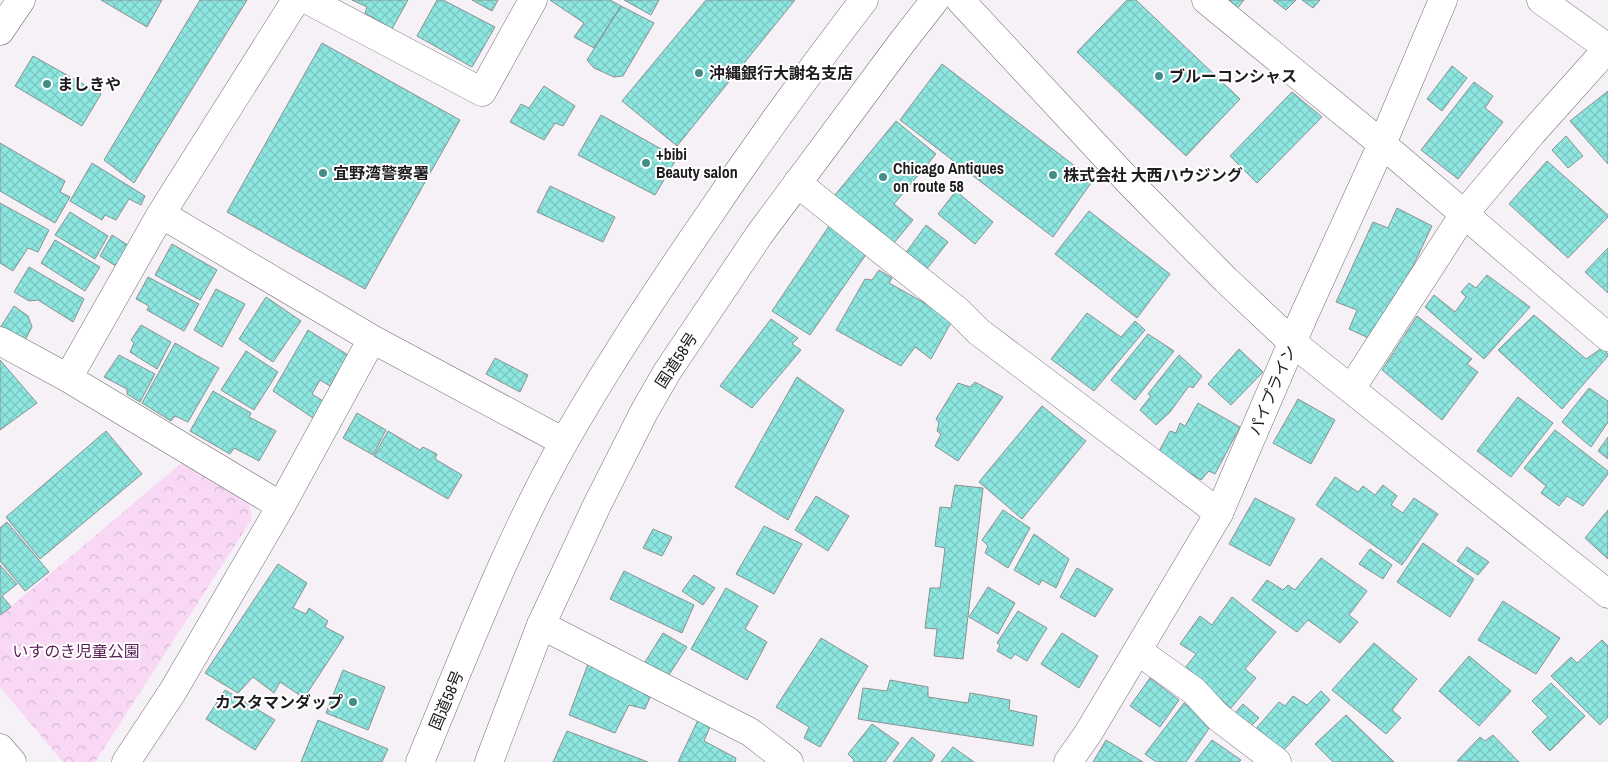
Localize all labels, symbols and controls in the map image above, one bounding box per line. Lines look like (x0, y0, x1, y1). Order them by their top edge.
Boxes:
place label: 沖縄銀行大謝名支店 (709, 62, 853, 84)
place label: ブルーコンシャス (1169, 65, 1297, 87)
marker: 沖縄銀行大謝名支店 (693, 67, 705, 79)
marker: ブルーコンシャス (1153, 70, 1165, 82)
place label: ましきや (57, 73, 121, 95)
marker: ましきや (41, 78, 53, 90)
place label: +bibi Beauty salon (656, 143, 738, 183)
marker: +bibi Beauty salon (640, 157, 652, 169)
place label: Chicago Antiques on route 58 (893, 157, 1004, 197)
place label: 宜野湾警察署 (333, 162, 429, 184)
place label: 株式会社 大西ハウジング (1063, 164, 1243, 186)
marker: 宜野湾警察署 (317, 167, 329, 179)
marker: 株式会社 大西ハウジング (1047, 169, 1059, 181)
marker: Chicago Antiques on route 58 (877, 171, 889, 183)
street label: 国道58号 (650, 328, 702, 392)
street label: パイプライン (1243, 342, 1301, 438)
park label: いすのき児童公園 (12, 640, 140, 662)
street label: 国道58号 (424, 667, 468, 733)
place label: カスタマンダップ (215, 691, 343, 713)
marker: カスタマンダップ (347, 696, 359, 708)

